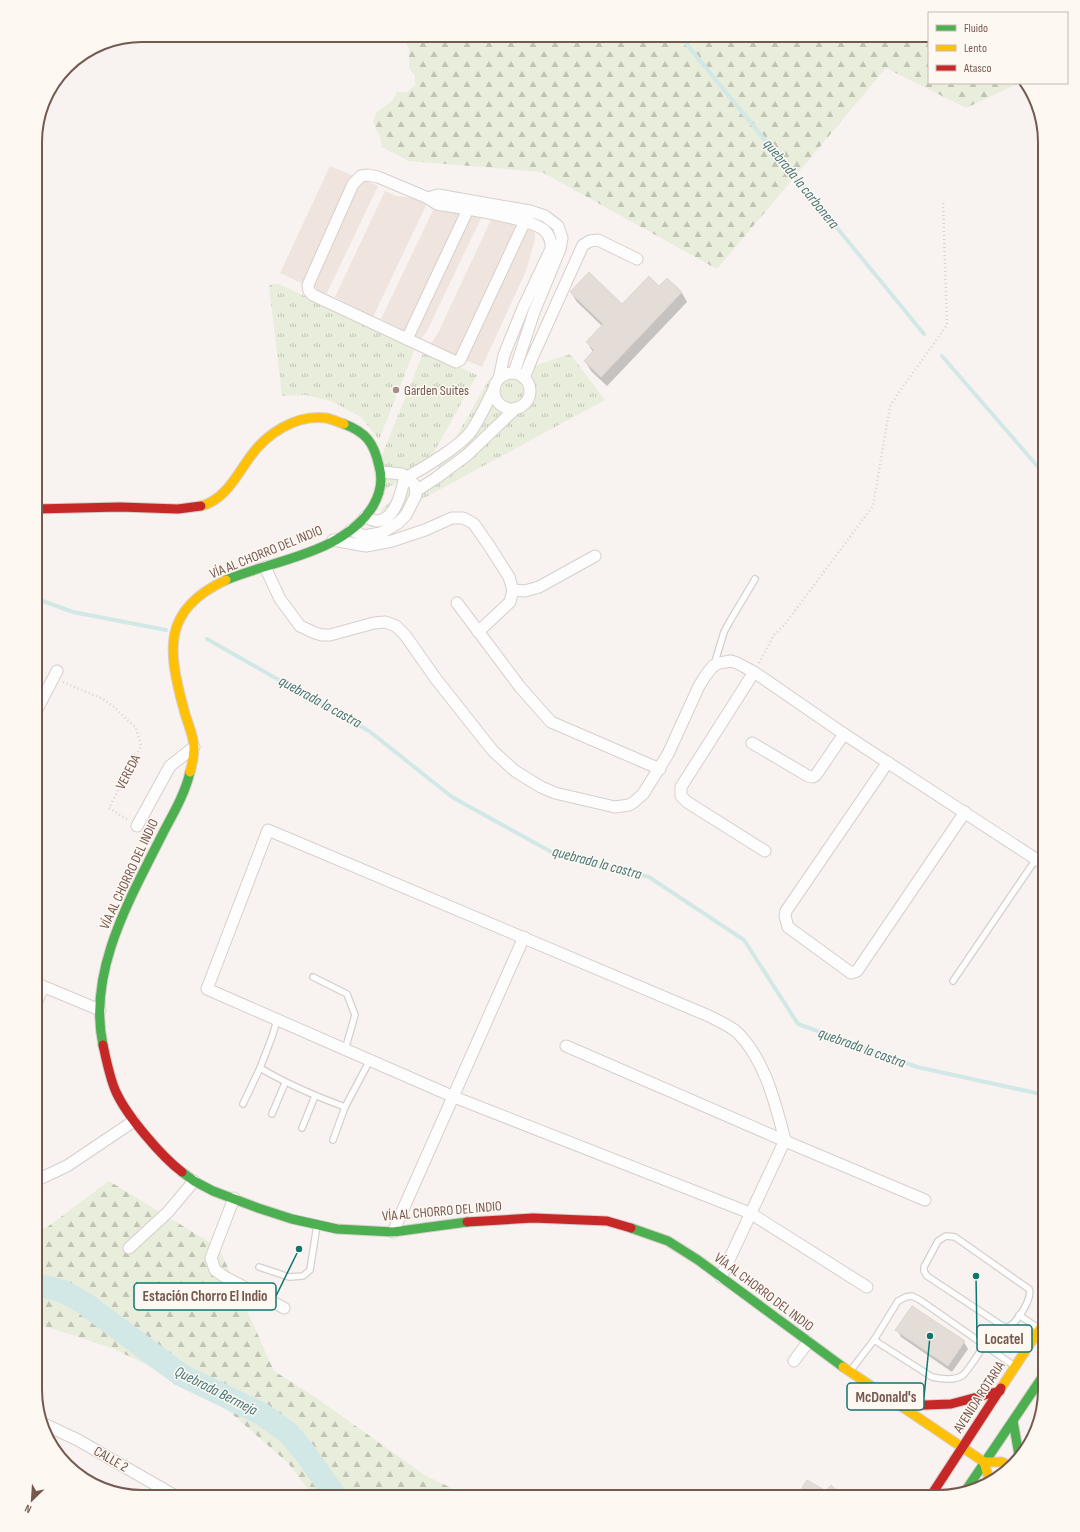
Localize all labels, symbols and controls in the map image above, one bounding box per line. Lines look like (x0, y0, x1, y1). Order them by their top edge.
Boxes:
legend (928, 12, 1068, 84)
text: Fluido (964, 21, 988, 36)
text: Lento (964, 41, 987, 56)
text: Atasco (963, 61, 991, 76)
water label: quebrada la carbonera (759, 135, 843, 233)
place label: Garden Suites (404, 382, 469, 399)
marker: Garden Suites (391, 385, 401, 395)
street label: VÍA AL CHORRO DEL INDIO (207, 522, 325, 582)
water label: quebrada la castra (275, 671, 365, 733)
street label: VEREDA (112, 751, 144, 792)
street label: VÍA AL CHORRO DEL INDIO (96, 816, 162, 932)
water label: quebrada la castra (550, 842, 644, 884)
water label: quebrada la castra (816, 1023, 908, 1073)
street label: VÍA AL CHORRO DEL INDIO (381, 1197, 503, 1225)
street label: VÍA AL CHORRO DEL INDIO (711, 1249, 817, 1335)
callout: Estación Chorro El Indio (134, 1283, 276, 1310)
text: Estación Chorro El Indio (142, 1287, 268, 1306)
callout: Locatel (977, 1325, 1032, 1352)
text: Locatel (984, 1330, 1024, 1349)
street label: AVENIDA ROTARIA (949, 1357, 1009, 1437)
water label: Quebrada Bermeja (171, 1362, 261, 1420)
callout: McDonald's (847, 1383, 924, 1410)
text: McDonald's (856, 1388, 917, 1407)
street label: CALLE 2 (91, 1442, 131, 1476)
north arrow (12, 1480, 52, 1520)
text: N (22, 1501, 33, 1516)

